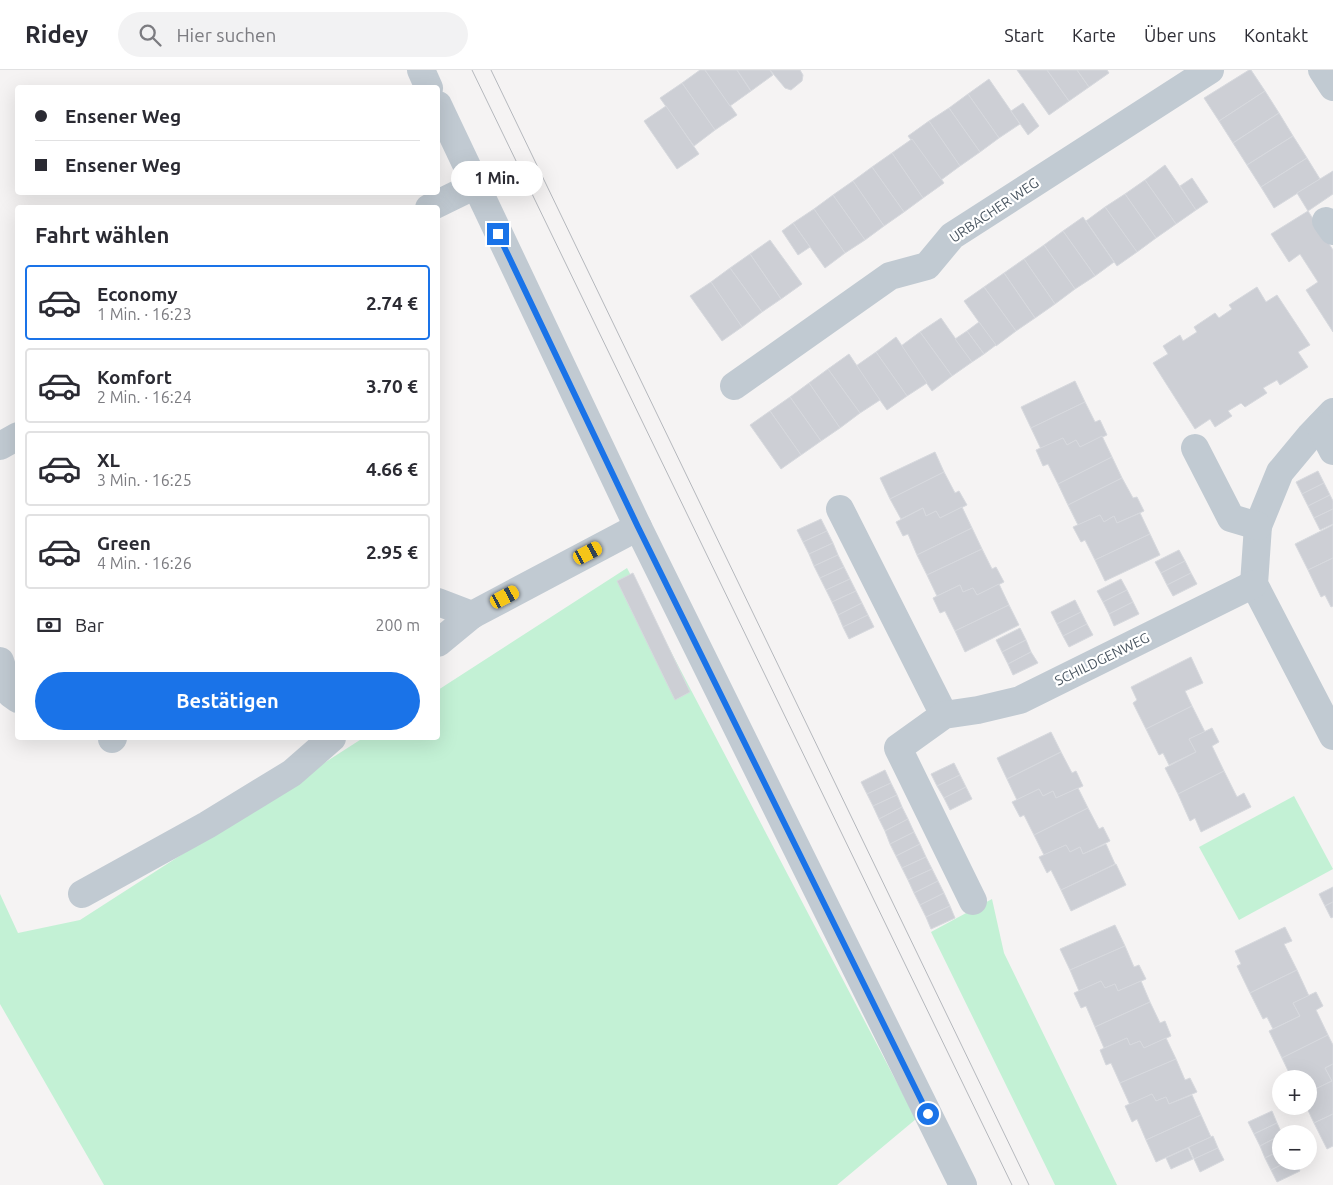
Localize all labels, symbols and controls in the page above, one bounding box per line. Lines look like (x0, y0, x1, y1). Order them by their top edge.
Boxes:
search box (118, 12, 468, 57)
text: Ridey (25, 21, 88, 48)
icon: search (136, 21, 164, 49)
text: Hier suchen (176, 24, 276, 46)
text: Start (1004, 25, 1044, 45)
text: Karte (1072, 25, 1116, 45)
text: Über uns (1144, 25, 1216, 45)
text: Kontakt (1244, 25, 1308, 45)
text: Ensener Weg (65, 105, 181, 127)
text: Ensener Weg (65, 154, 181, 176)
callout: 1 Min. (452, 161, 544, 196)
text: 1 Min. (475, 169, 519, 187)
street label: URBACHER WEG (946, 174, 1042, 246)
text: Fahrt wählen (35, 222, 169, 247)
route end (487, 223, 509, 245)
icon: car (37, 280, 82, 325)
text: Economy (97, 283, 178, 305)
text: 2.74 € (366, 292, 418, 314)
text: 1 Min. · 16:23 (97, 305, 192, 323)
icon: car (37, 363, 82, 408)
text: Komfort (97, 366, 172, 388)
text: 3.70 € (366, 375, 418, 397)
text: 2 Min. · 16:24 (97, 388, 192, 406)
icon: car (37, 446, 82, 491)
text: XL (97, 449, 120, 471)
text: 4.66 € (366, 458, 418, 480)
text: 3 Min. · 16:25 (97, 471, 192, 489)
icon: car (37, 529, 82, 574)
text: Green (97, 532, 151, 554)
car (571, 539, 604, 567)
text: 2.95 € (366, 541, 418, 563)
text: 4 Min. · 16:26 (97, 554, 192, 572)
car (488, 583, 521, 611)
icon: cash (35, 611, 63, 639)
text: Bar (75, 614, 104, 636)
text: 200 m (375, 616, 420, 634)
street label: SCHILDGENWEG (1052, 629, 1152, 689)
button: Bestätigen (35, 672, 420, 730)
map controls (1272, 1070, 1317, 1170)
button: + (1272, 1070, 1317, 1115)
route start (917, 1103, 939, 1125)
button: − (1272, 1125, 1317, 1170)

